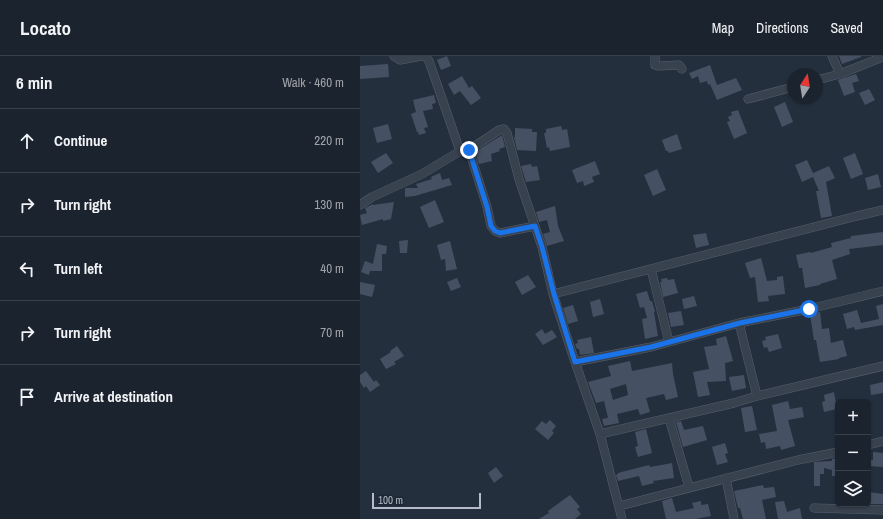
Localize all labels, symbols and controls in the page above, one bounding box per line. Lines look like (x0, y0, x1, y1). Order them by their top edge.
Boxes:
text: Locato (20, 15, 71, 41)
text: Map (712, 19, 734, 37)
text: Directions (756, 19, 808, 37)
text: Saved (830, 19, 863, 37)
north arrow (787, 68, 823, 104)
text: 6 min (16, 71, 52, 94)
text: Walk · 460 m (282, 74, 344, 91)
icon: ahead (16, 130, 38, 152)
text: Continue (54, 130, 107, 151)
text: 220 m (314, 132, 344, 149)
route end (460, 141, 478, 159)
icon: right (16, 194, 38, 216)
text: Turn right (54, 194, 111, 215)
text: 130 m (314, 196, 344, 213)
icon: left (16, 258, 38, 280)
text: Turn left (54, 258, 102, 279)
text: 40 m (320, 260, 344, 277)
route start (800, 300, 818, 318)
icon: right (16, 322, 38, 344)
text: Turn right (54, 322, 111, 343)
text: 70 m (320, 324, 344, 341)
icon: arrive (16, 386, 38, 408)
text: Arrive at destination (54, 386, 173, 407)
map controls (835, 399, 871, 507)
button: + (835, 399, 871, 435)
button: − (835, 435, 871, 471)
button: layers (835, 471, 871, 507)
scale bar (372, 491, 481, 510)
text: 100 m (378, 493, 403, 507)

